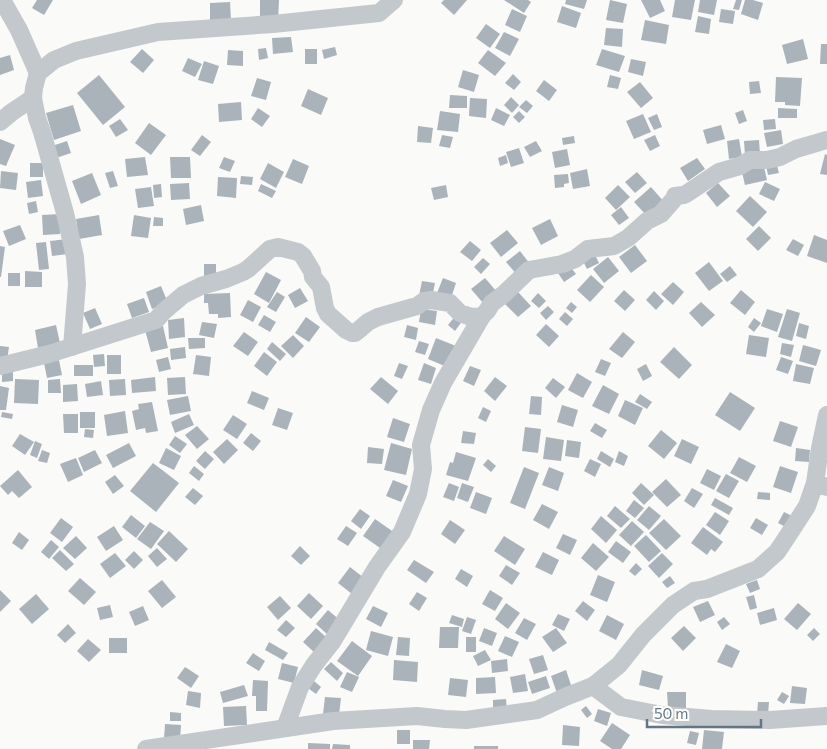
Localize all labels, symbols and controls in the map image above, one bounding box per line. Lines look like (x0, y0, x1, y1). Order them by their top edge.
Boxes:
scale bar (647, 696, 761, 728)
text: 50 m (654, 704, 688, 722)

